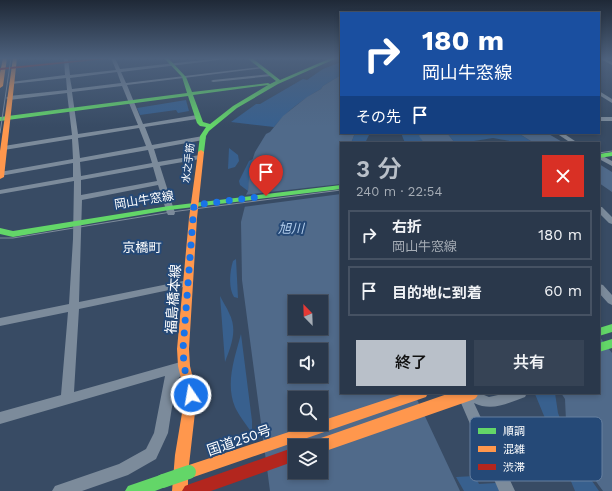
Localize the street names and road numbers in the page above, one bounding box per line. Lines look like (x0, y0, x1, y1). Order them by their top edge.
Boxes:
street label: 水之手筋 (180, 142, 196, 184)
street label: 岡山牛窓線 (113, 188, 175, 212)
street label: 福島橋本線 (163, 264, 183, 334)
street label: 国道250号 (205, 422, 273, 458)

